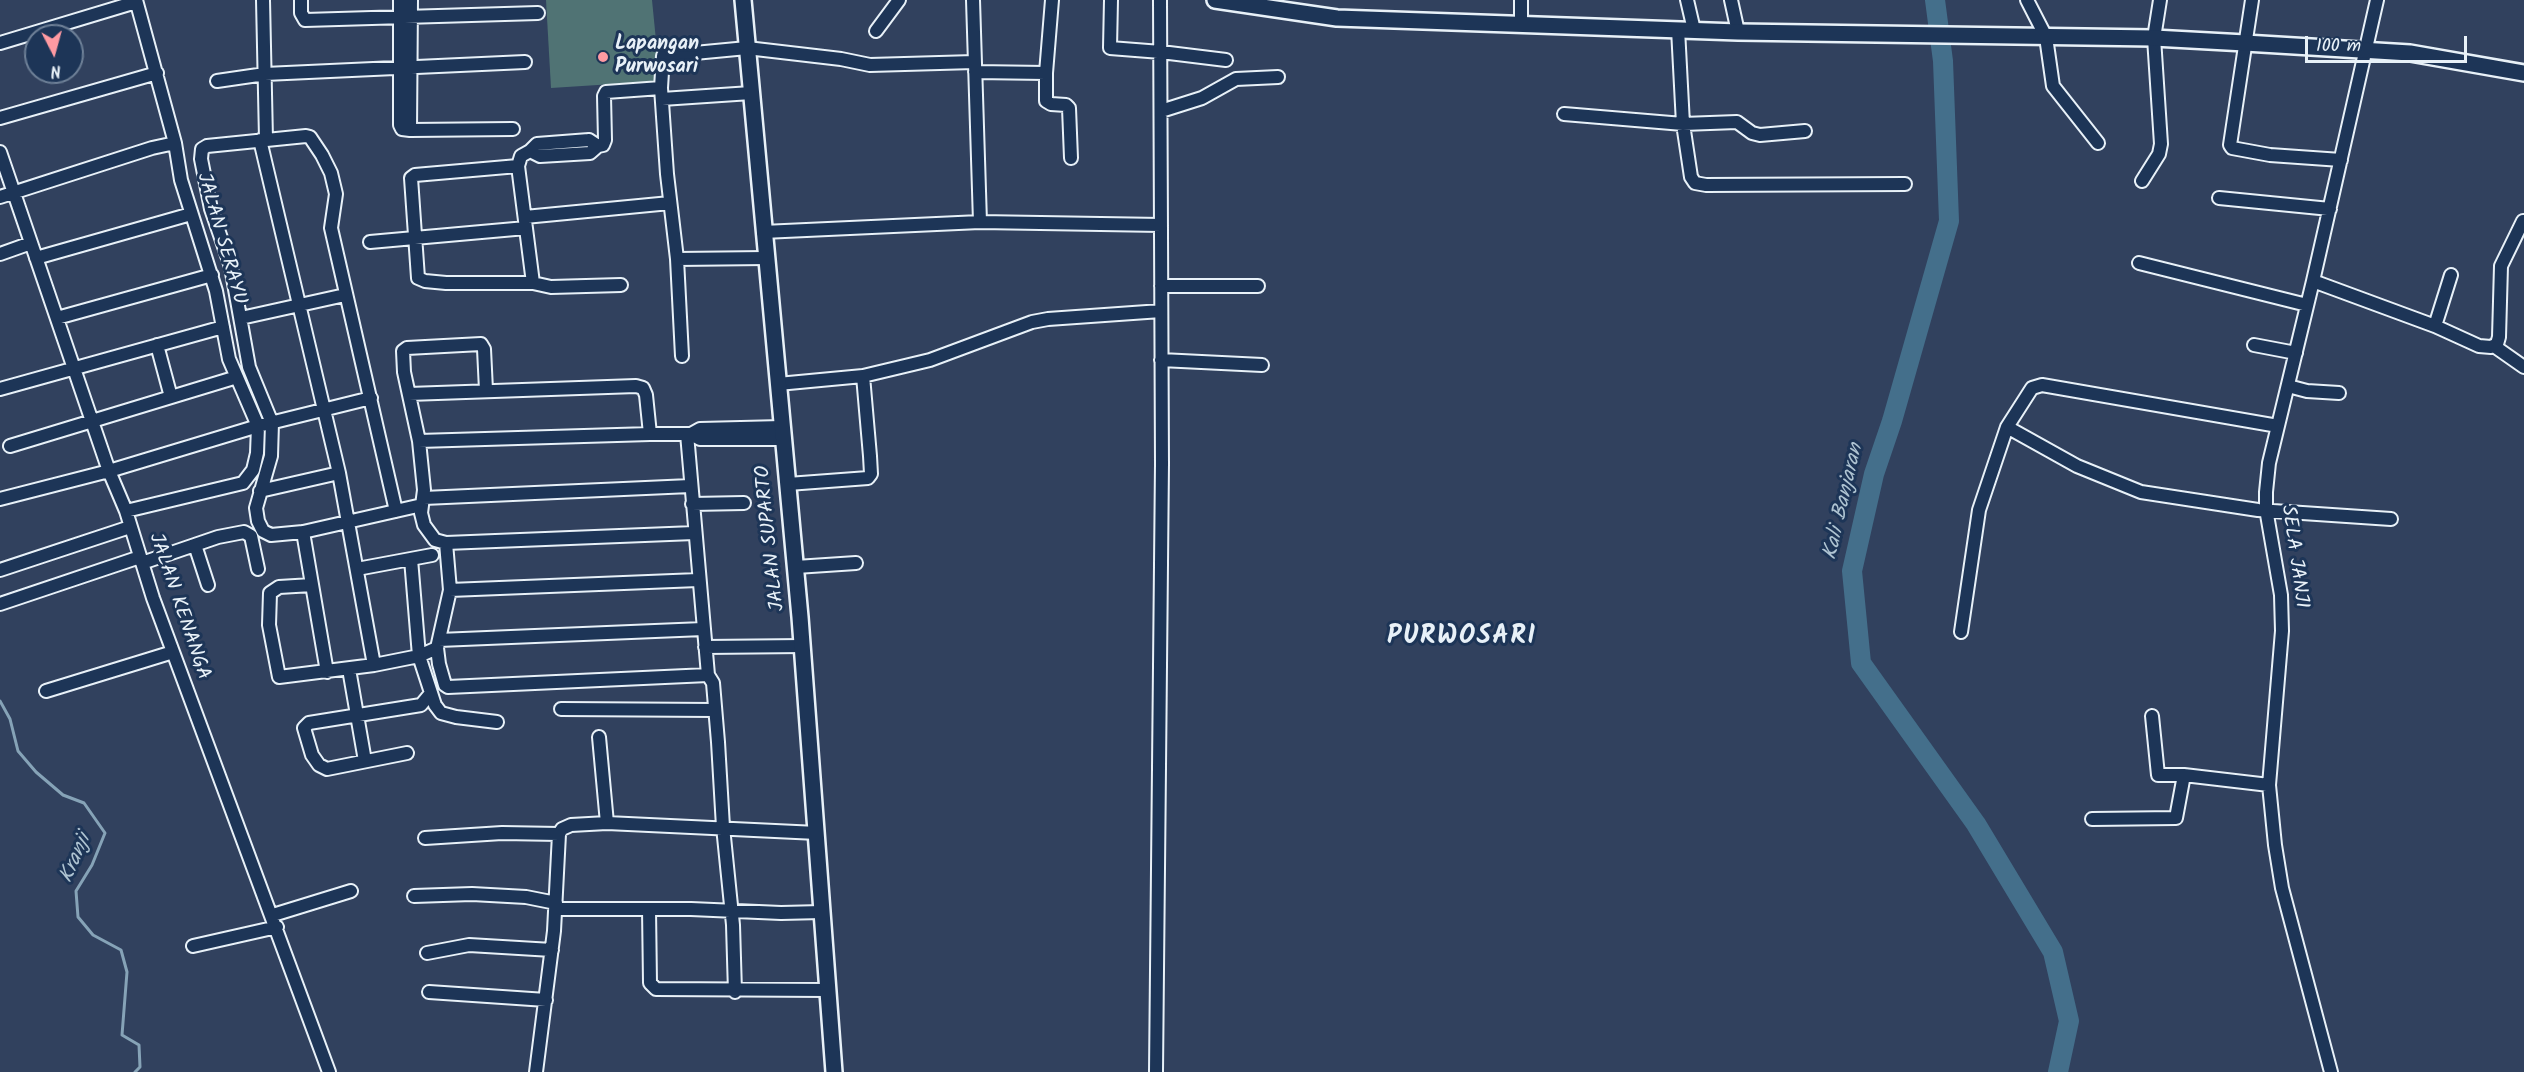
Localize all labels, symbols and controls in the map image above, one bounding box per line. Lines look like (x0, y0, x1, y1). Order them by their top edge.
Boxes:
north arrow (24, 24, 84, 84)
scale bar (2308, 24, 2470, 62)
text: 100 m (2316, 32, 2361, 61)
place label: Lapangan Purwosari (615, 34, 699, 81)
marker: Lapangan Purwosari (596, 50, 610, 64)
text: N (49, 57, 62, 83)
street label: JALAN SERAYU (190, 170, 250, 308)
water label: Kali Banjaran (1819, 441, 1871, 563)
street label: JALAN SUPARTO (752, 464, 792, 612)
street label: SELA JANJI (2274, 504, 2312, 610)
street label: JALAN KENANGA (142, 531, 214, 683)
district label: PURWOSARI (1387, 623, 1537, 655)
water label: Kranji (55, 831, 99, 887)

